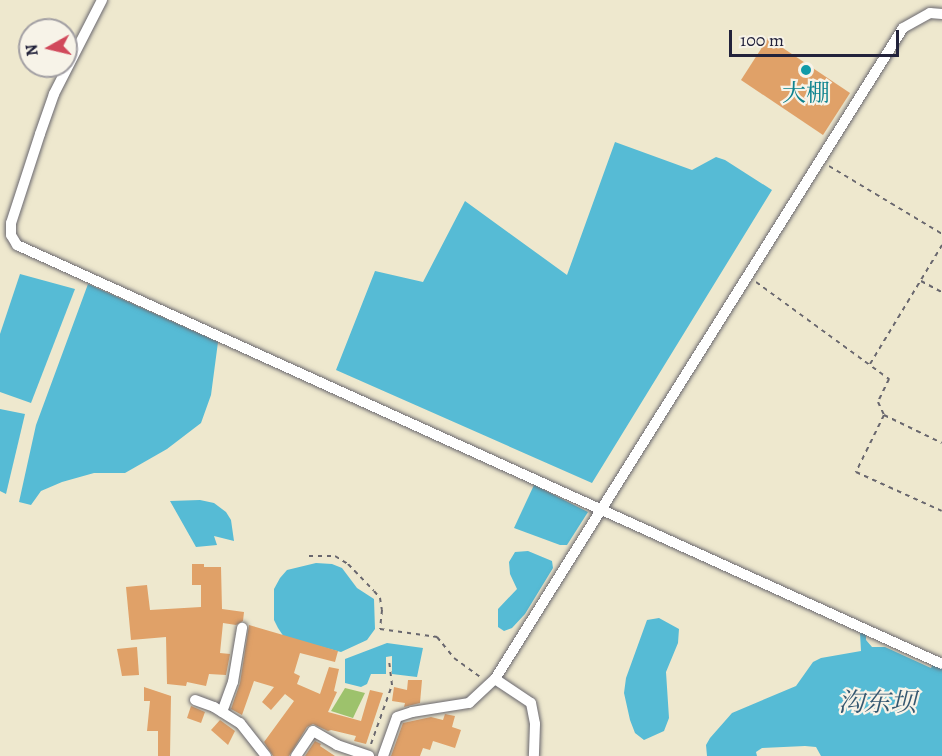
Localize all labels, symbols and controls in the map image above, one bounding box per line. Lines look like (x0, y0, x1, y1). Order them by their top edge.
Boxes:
north arrow (18, 18, 78, 78)
scale bar (732, 18, 902, 56)
text: 100 m (740, 28, 784, 52)
text: N (20, 43, 44, 58)
marker: 大棚 (799, 63, 813, 77)
place label: 大棚 (782, 80, 830, 108)
water label: 沟东坝 (838, 687, 916, 719)

